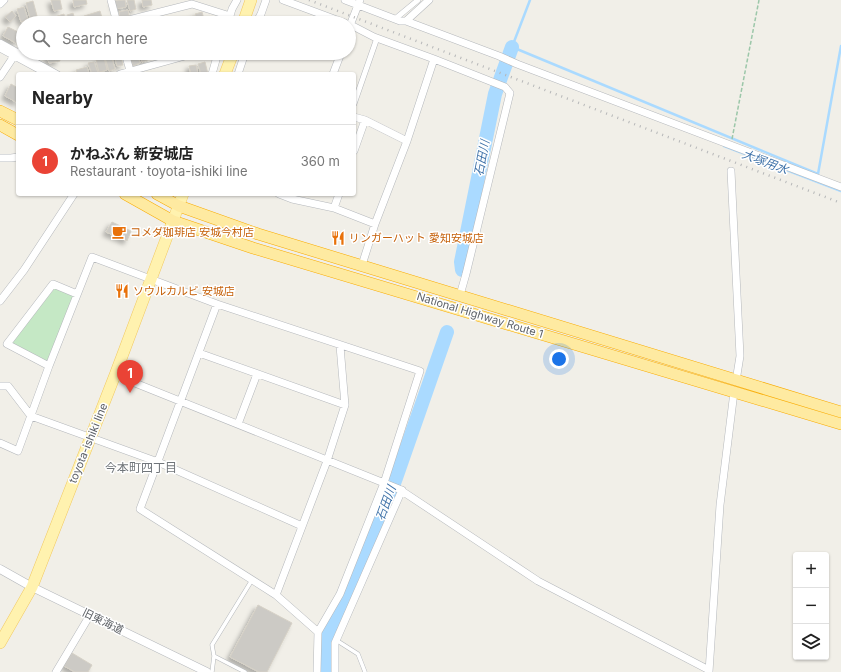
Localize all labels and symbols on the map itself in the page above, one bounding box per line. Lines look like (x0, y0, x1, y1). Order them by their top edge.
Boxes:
water label: 石田川 (471, 137, 493, 177)
water label: 大塚用水 (740, 146, 792, 178)
cafe icon: コメダ珈琲店 安城今村店 (111, 224, 127, 240)
place label: コメダ珈琲店 安城今村店 (130, 225, 254, 239)
restaurant icon: リンガーハット 愛知安城店 (330, 230, 346, 246)
place label: リンガーハット 愛知安城店 (349, 231, 484, 245)
restaurant icon: ソウルカルビ 安城店 (114, 283, 130, 299)
place label: ソウルカルビ 安城店 (133, 284, 235, 298)
street label: National Highway Route 1 (415, 289, 545, 341)
your location (549, 349, 569, 369)
pin: 1 (117, 360, 143, 393)
street label: toyota-ishiki line (66, 401, 110, 485)
district label: 今本町四丁目 (105, 460, 177, 475)
water label: 石田川 (372, 481, 399, 522)
street label: 旧東海道 (80, 605, 126, 637)

